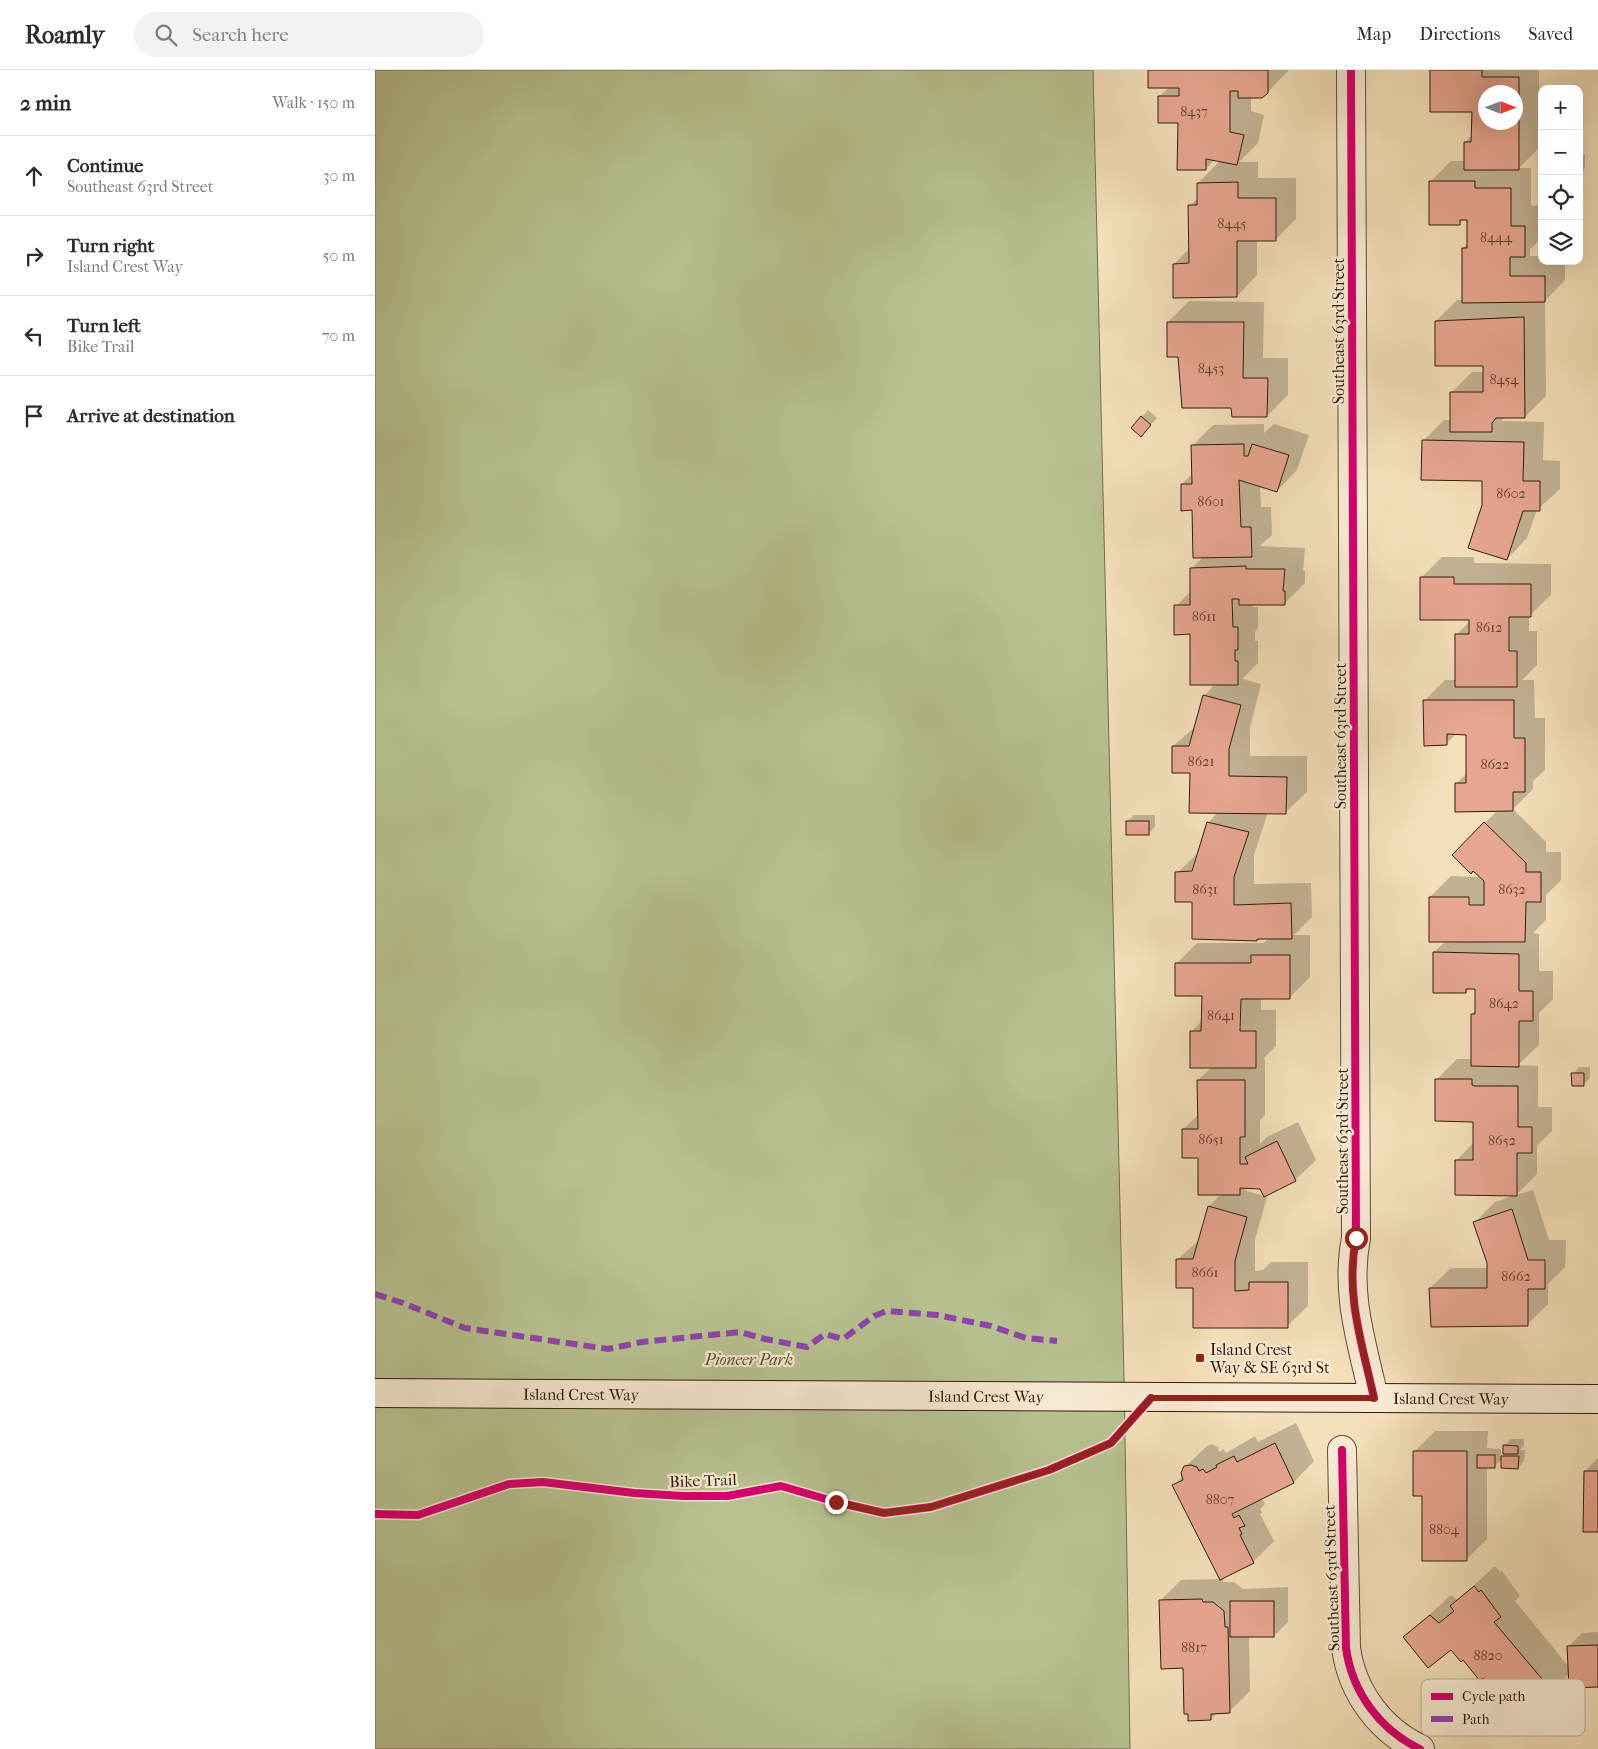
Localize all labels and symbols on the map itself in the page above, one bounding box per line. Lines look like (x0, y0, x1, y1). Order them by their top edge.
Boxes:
north arrow (1478, 85, 1523, 130)
house number: 8437 (1180, 103, 1208, 120)
house number: 8445 (1217, 215, 1247, 232)
house number: 8444 (1480, 229, 1513, 246)
street label: Southeast 63rd Street (1329, 258, 1348, 404)
house number: 8453 (1198, 360, 1224, 377)
house number: 8454 (1489, 371, 1519, 388)
house number: 8602 (1496, 485, 1526, 502)
house number: 8601 (1197, 493, 1225, 510)
house number: 8611 (1192, 608, 1216, 625)
house number: 8612 (1476, 619, 1502, 636)
street label: Southeast 63rd Street (1331, 663, 1350, 809)
house number: 8621 (1188, 753, 1214, 770)
house number: 8622 (1480, 756, 1510, 773)
house number: 8631 (1192, 881, 1218, 898)
house number: 8632 (1498, 881, 1526, 898)
house number: 8642 (1489, 995, 1519, 1012)
house number: 8641 (1207, 1007, 1235, 1024)
street label: Southeast 63rd Street (1333, 1068, 1352, 1214)
house number: 8651 (1198, 1131, 1224, 1148)
house number: 8652 (1488, 1132, 1516, 1149)
route start (1345, 1227, 1368, 1250)
house number: 8661 (1191, 1264, 1219, 1281)
house number: 8662 (1501, 1268, 1531, 1285)
place label: Island Crest Way & SE 63rd St (1209, 1340, 1330, 1377)
park label: Pioneer Park (704, 1350, 793, 1369)
marker: Island Crest Way & SE 63rd St (1194, 1352, 1206, 1364)
street label: Island Crest Way (523, 1385, 640, 1404)
street label: Island Crest Way (928, 1387, 1045, 1406)
street label: Island Crest Way (1393, 1389, 1510, 1409)
street label: Bike Trail (669, 1470, 738, 1491)
route end (825, 1491, 848, 1514)
house number: 8807 (1206, 1491, 1235, 1508)
street label: Southeast 63rd Street (1319, 1504, 1344, 1651)
house number: 8804 (1429, 1521, 1460, 1538)
house number: 8817 (1181, 1639, 1207, 1656)
house number: 8820 (1474, 1647, 1503, 1664)
legend (1421, 1679, 1585, 1736)
text: Cycle path (1462, 1688, 1526, 1705)
text: Path (1462, 1711, 1490, 1728)

